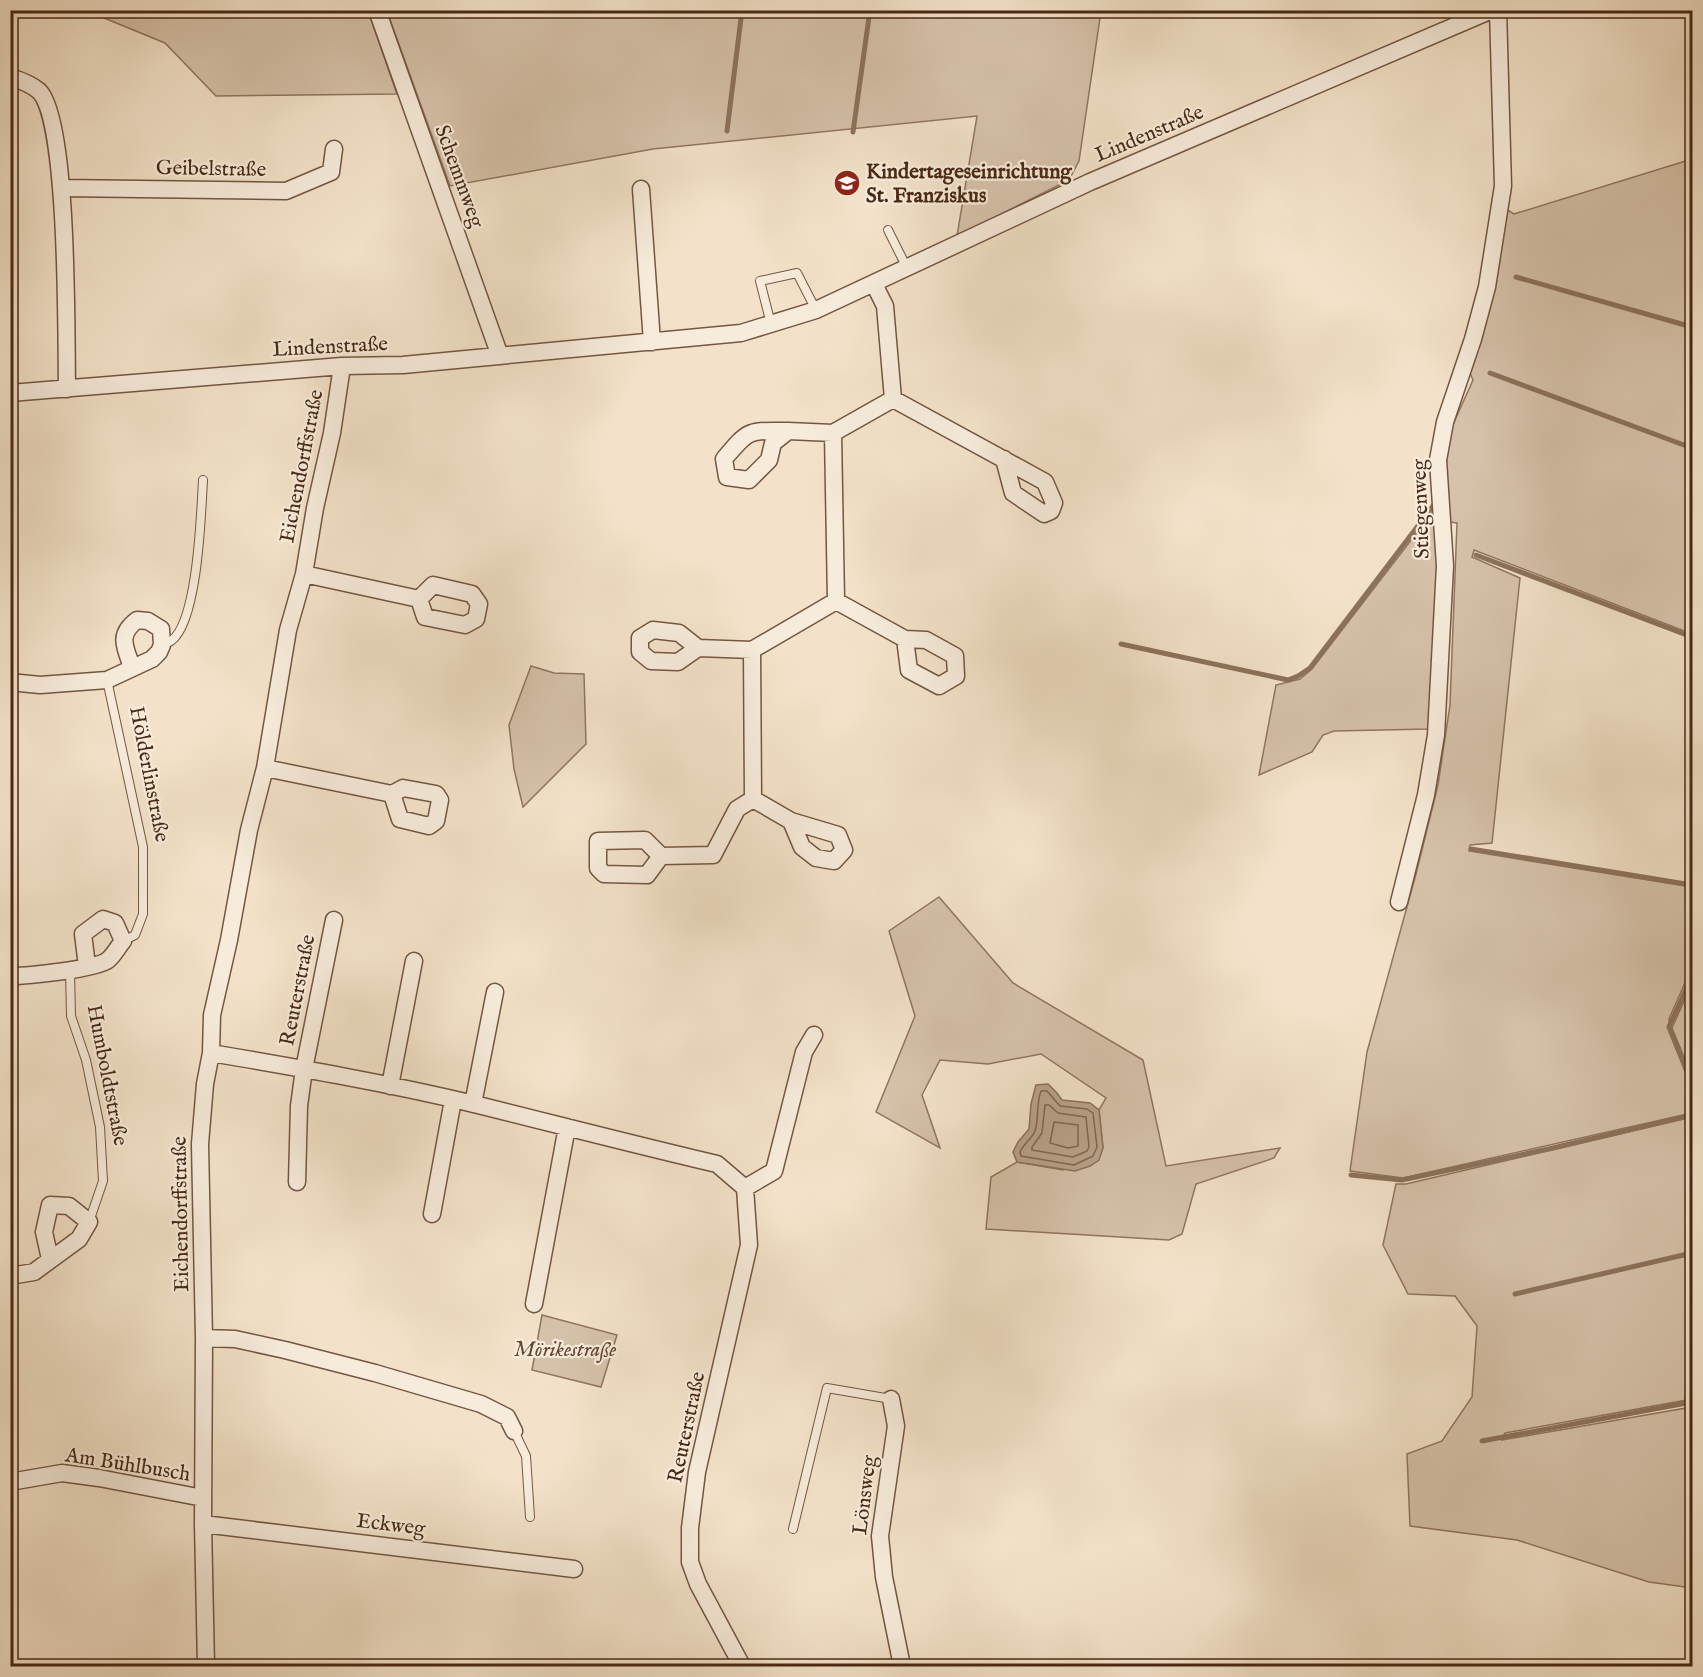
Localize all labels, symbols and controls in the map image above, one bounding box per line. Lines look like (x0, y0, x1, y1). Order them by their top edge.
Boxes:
street label: Lindenstraße (1091, 99, 1208, 169)
street label: Schemmweg (428, 121, 490, 232)
street label: Geibelstraße (156, 155, 267, 184)
place label: Kindertageseinrichtung St. Franziskus (866, 159, 1072, 210)
school or university icon: Kindertageseinrichtung St. Franziskus (832, 168, 862, 198)
street label: Lindenstraße (272, 331, 389, 364)
street label: Eichendorffstraße (274, 387, 331, 545)
street label: Stiegenweg (1406, 458, 1437, 559)
street label: Hölderlinstraße (122, 704, 175, 845)
street label: Reuterstraße (274, 932, 323, 1048)
street label: Humboldtstraße (80, 1002, 134, 1148)
street label: Eichendorffstraße (167, 1136, 196, 1292)
park label: Mörikestraße (514, 1337, 616, 1364)
street label: Reuterstraße (663, 1369, 712, 1485)
street label: Am Bühlbusch (62, 1442, 192, 1489)
street label: Lönsweg (847, 1453, 884, 1536)
street label: Eckweg (355, 1508, 428, 1543)

